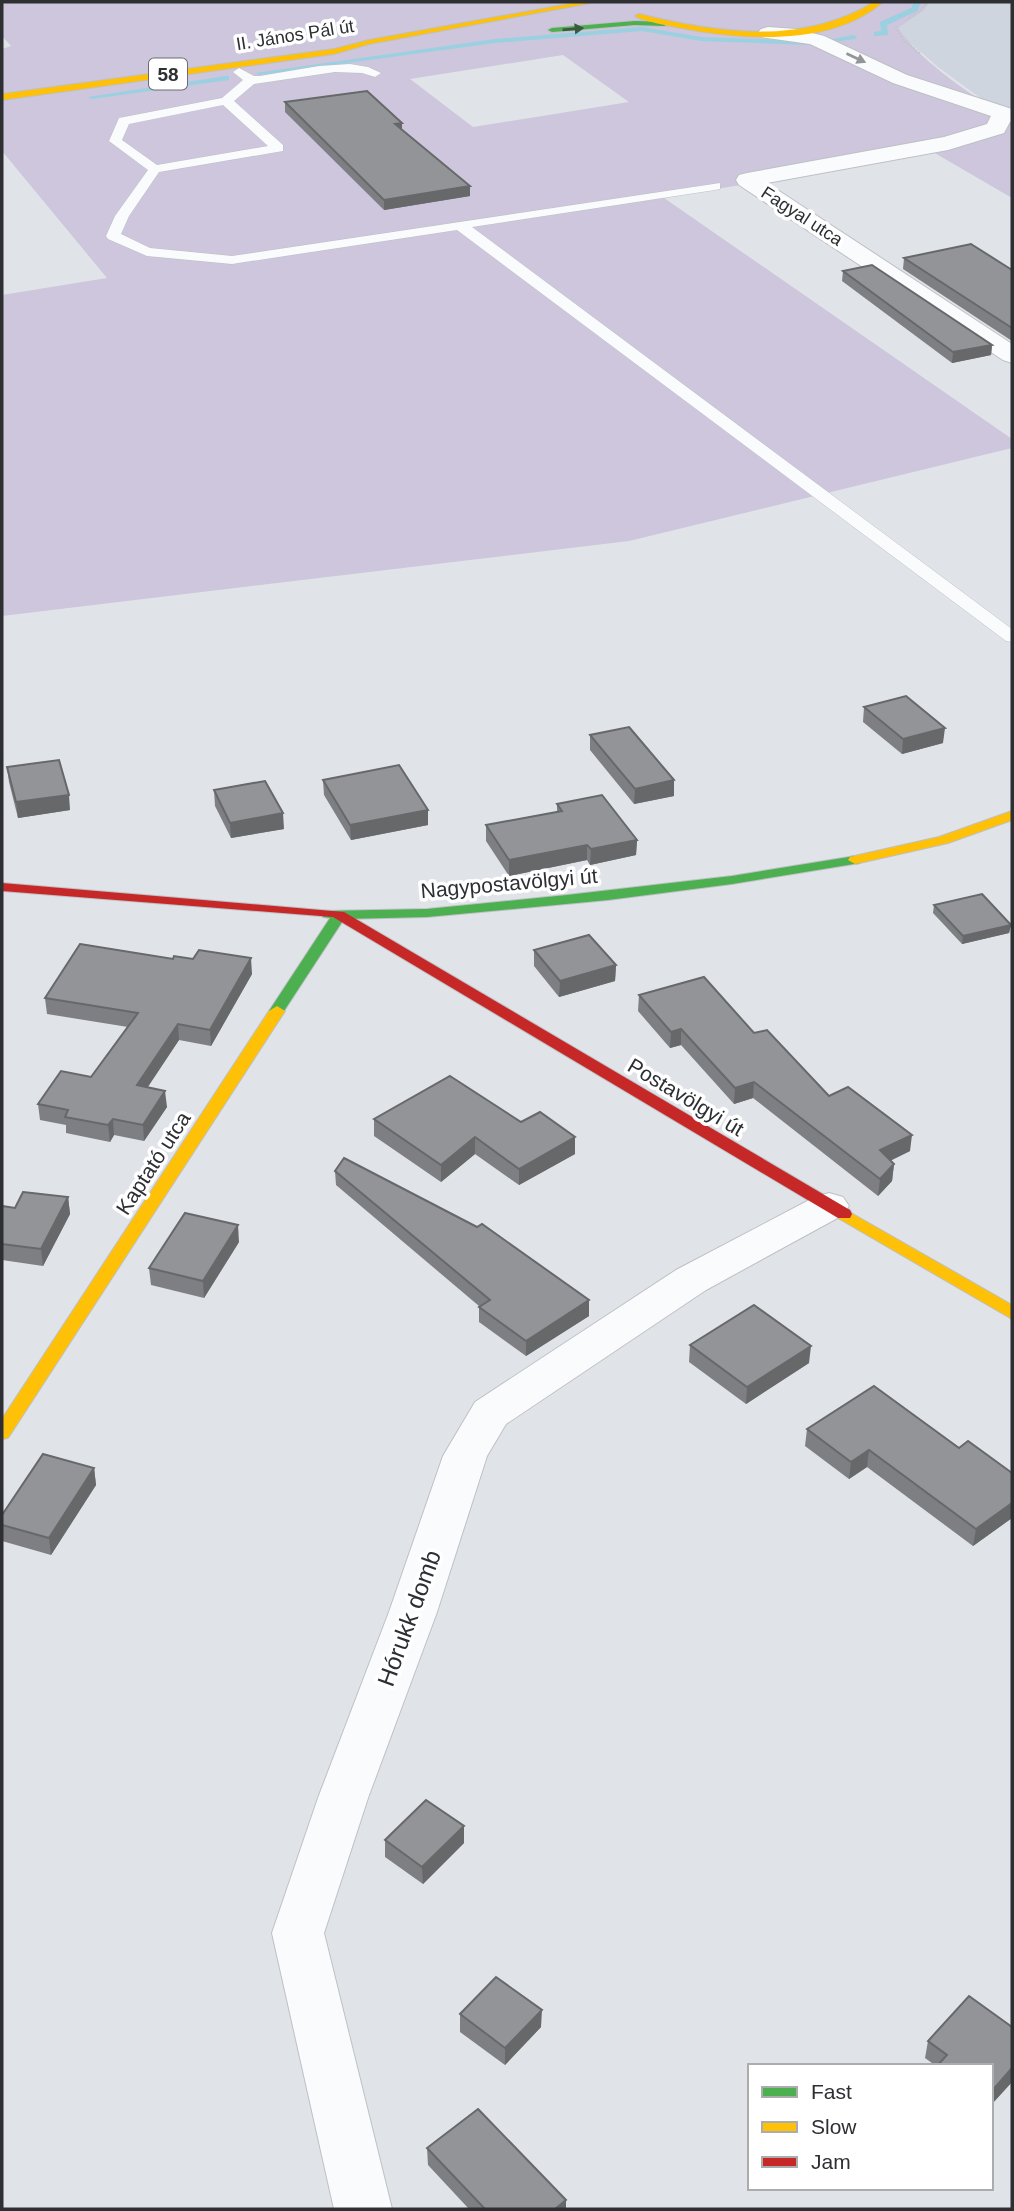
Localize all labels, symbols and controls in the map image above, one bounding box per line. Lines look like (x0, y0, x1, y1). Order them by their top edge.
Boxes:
street label: II. János Pál út (235, 16, 355, 54)
one-way arrow (562, 23, 584, 34)
one-way arrow (846, 52, 866, 64)
road number: 58 (149, 58, 187, 90)
street label: Fagyal utca (758, 182, 847, 250)
street label: Nagypostavölgyi út (420, 864, 599, 902)
street label: Postavölgyi út (624, 1053, 748, 1141)
street label: Kaptató utca (111, 1107, 195, 1219)
street label: Hórukk domb (372, 1546, 446, 1690)
legend (748, 2064, 993, 2190)
text: Fast (811, 2080, 852, 2103)
text: Slow (811, 2115, 857, 2138)
text: Jam (811, 2150, 851, 2173)

